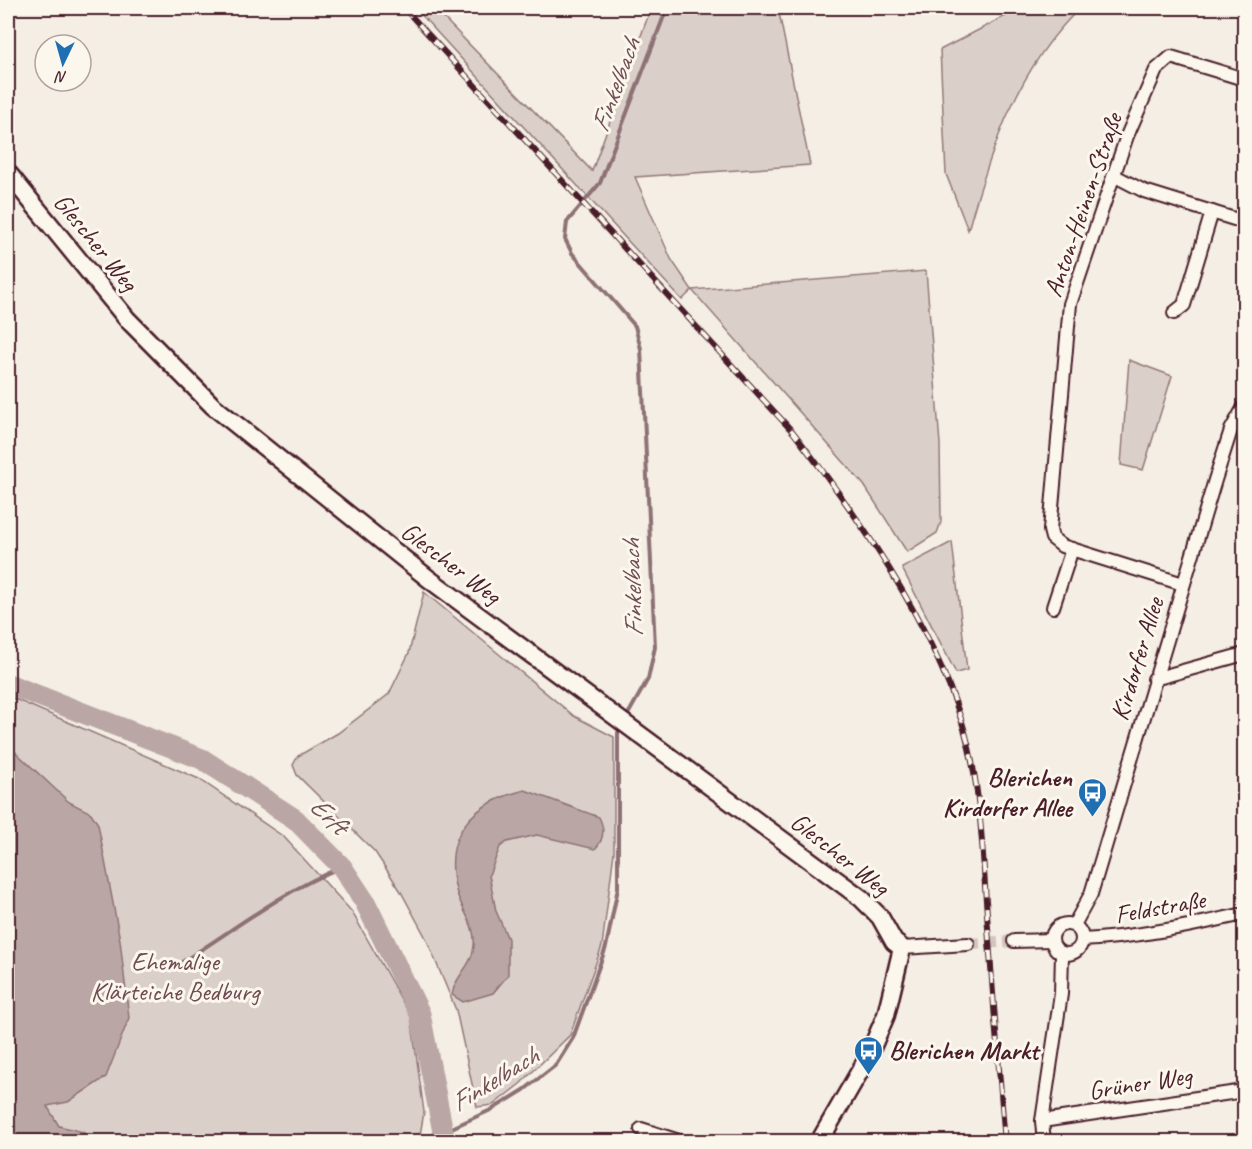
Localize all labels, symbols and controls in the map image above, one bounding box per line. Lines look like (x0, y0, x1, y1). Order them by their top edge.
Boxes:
water label: Finkelbach (582, 32, 648, 137)
north arrow (33, 33, 93, 93)
text: N (53, 66, 68, 87)
street label: Anton-Heinen-Straße (1036, 106, 1131, 301)
street label: Glescher Weg (46, 186, 147, 299)
street label: Glescher Weg (394, 515, 509, 612)
water label: Finkelbach (613, 537, 651, 637)
street label: Kirdorfer Allee (1103, 592, 1172, 724)
place label: Blerichen Kirdorfer Allee (943, 761, 1074, 824)
bus stop icon: Blerichen Kirdorfer Allee (1077, 776, 1109, 818)
water label: Erft (303, 789, 359, 845)
street label: Glescher Weg (784, 805, 898, 904)
street label: Feldstraße (1112, 882, 1210, 931)
park label: Ehemalige Klärteiche Bedburg (91, 945, 261, 1008)
bus stop icon: Blerichen Markt (852, 1034, 884, 1076)
place label: Blerichen Markt (889, 1034, 1041, 1067)
water label: Finkelbach (444, 1038, 546, 1119)
street label: Grüner Weg (1086, 1058, 1196, 1107)

